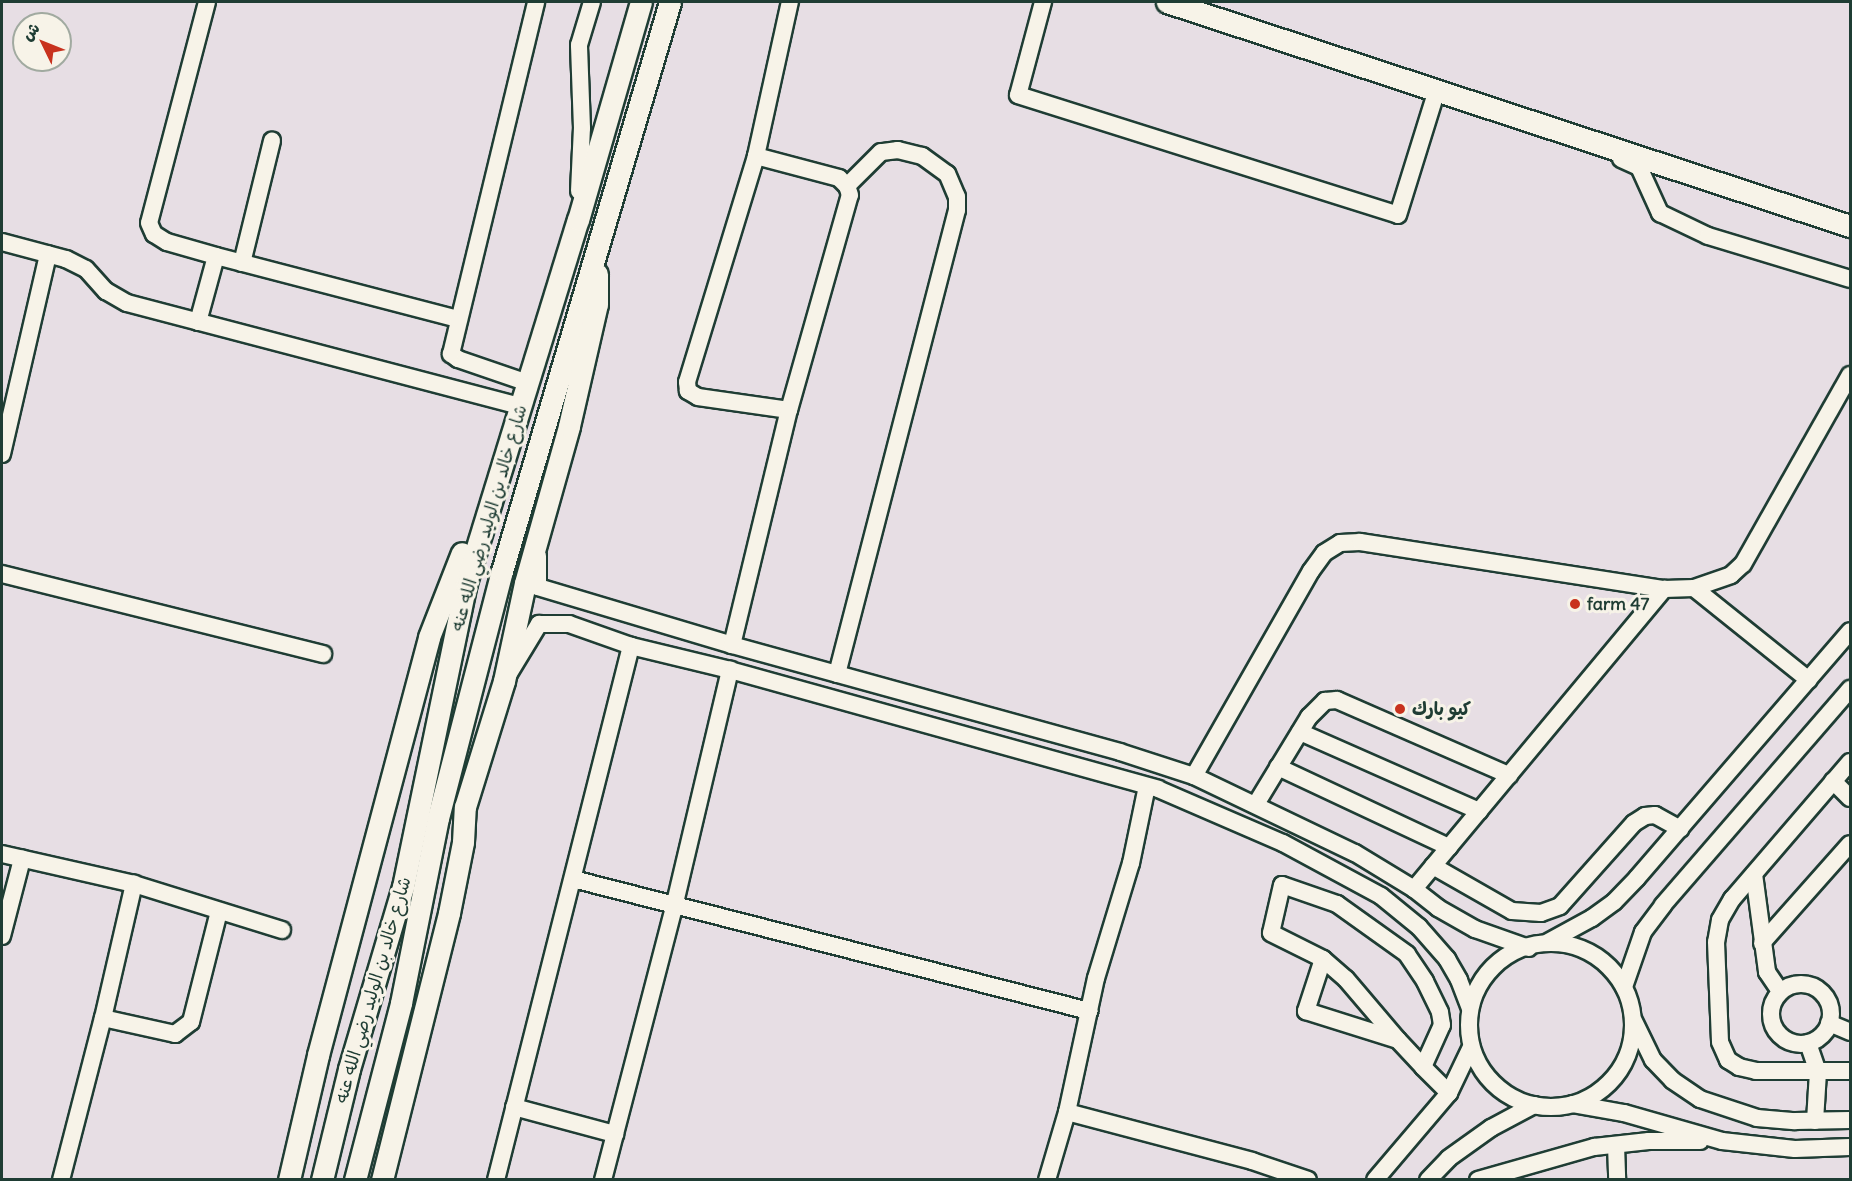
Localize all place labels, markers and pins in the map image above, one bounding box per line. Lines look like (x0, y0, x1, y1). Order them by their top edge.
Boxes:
place label: farm 47 (1587, 593, 1649, 615)
marker: farm 47 (1568, 597, 1582, 611)
place label: كيو بارك (1412, 698, 1471, 720)
marker: كيو بارك (1393, 702, 1407, 716)

